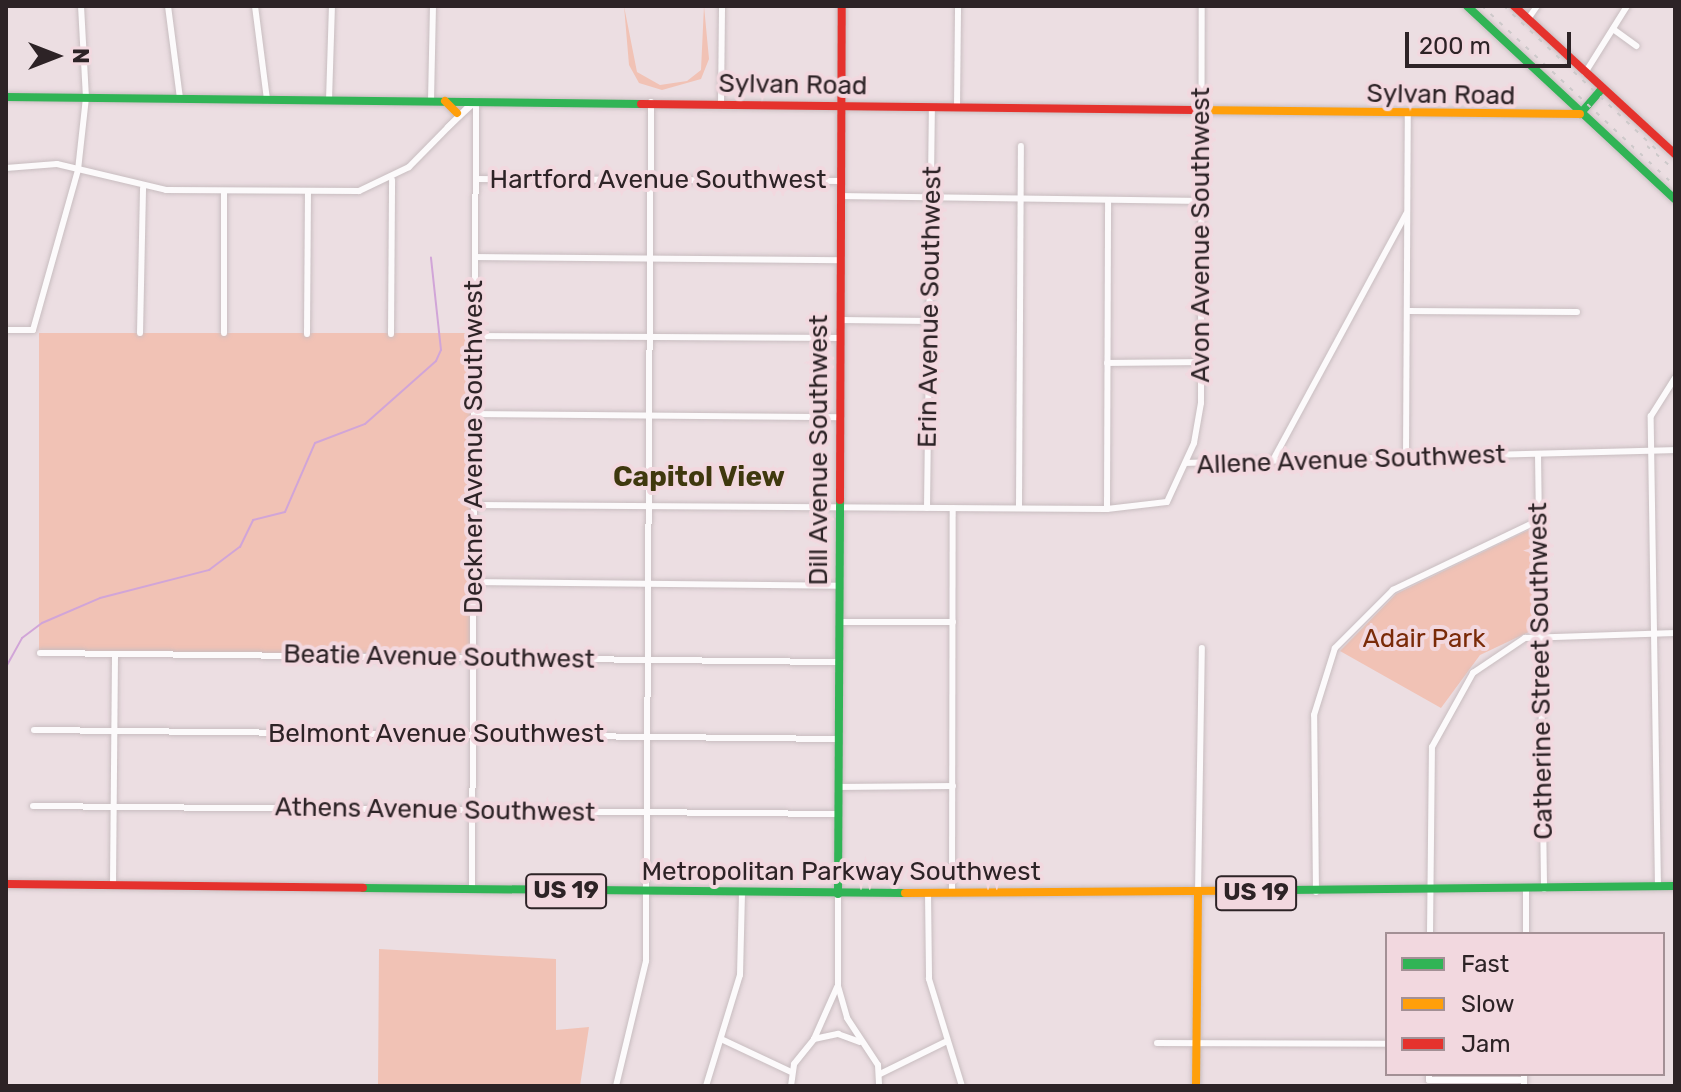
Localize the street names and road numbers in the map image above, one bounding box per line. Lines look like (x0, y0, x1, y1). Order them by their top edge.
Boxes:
street label: Sylvan Road (718, 68, 868, 102)
street label: Sylvan Road (1366, 78, 1516, 112)
street label: Avon Avenue Southwest (1185, 87, 1217, 383)
street label: Hartford Avenue Southwest (489, 164, 827, 196)
street label: Erin Avenue Southwest (912, 165, 948, 449)
street label: Deckner Avenue Southwest (458, 279, 490, 615)
street label: Dill Avenue Southwest (803, 314, 835, 586)
street label: Allene Avenue Southwest (1196, 439, 1506, 481)
street label: Catherine Street Southwest (1522, 502, 1560, 840)
street label: Beatie Avenue Southwest (283, 639, 595, 675)
street label: Belmont Avenue Southwest (268, 718, 604, 750)
street label: Athens Avenue Southwest (274, 792, 596, 828)
street label: Metropolitan Parkway Southwest (641, 856, 1041, 888)
road number: US 19 (524, 871, 608, 911)
road number: US 19 (1214, 873, 1298, 913)

